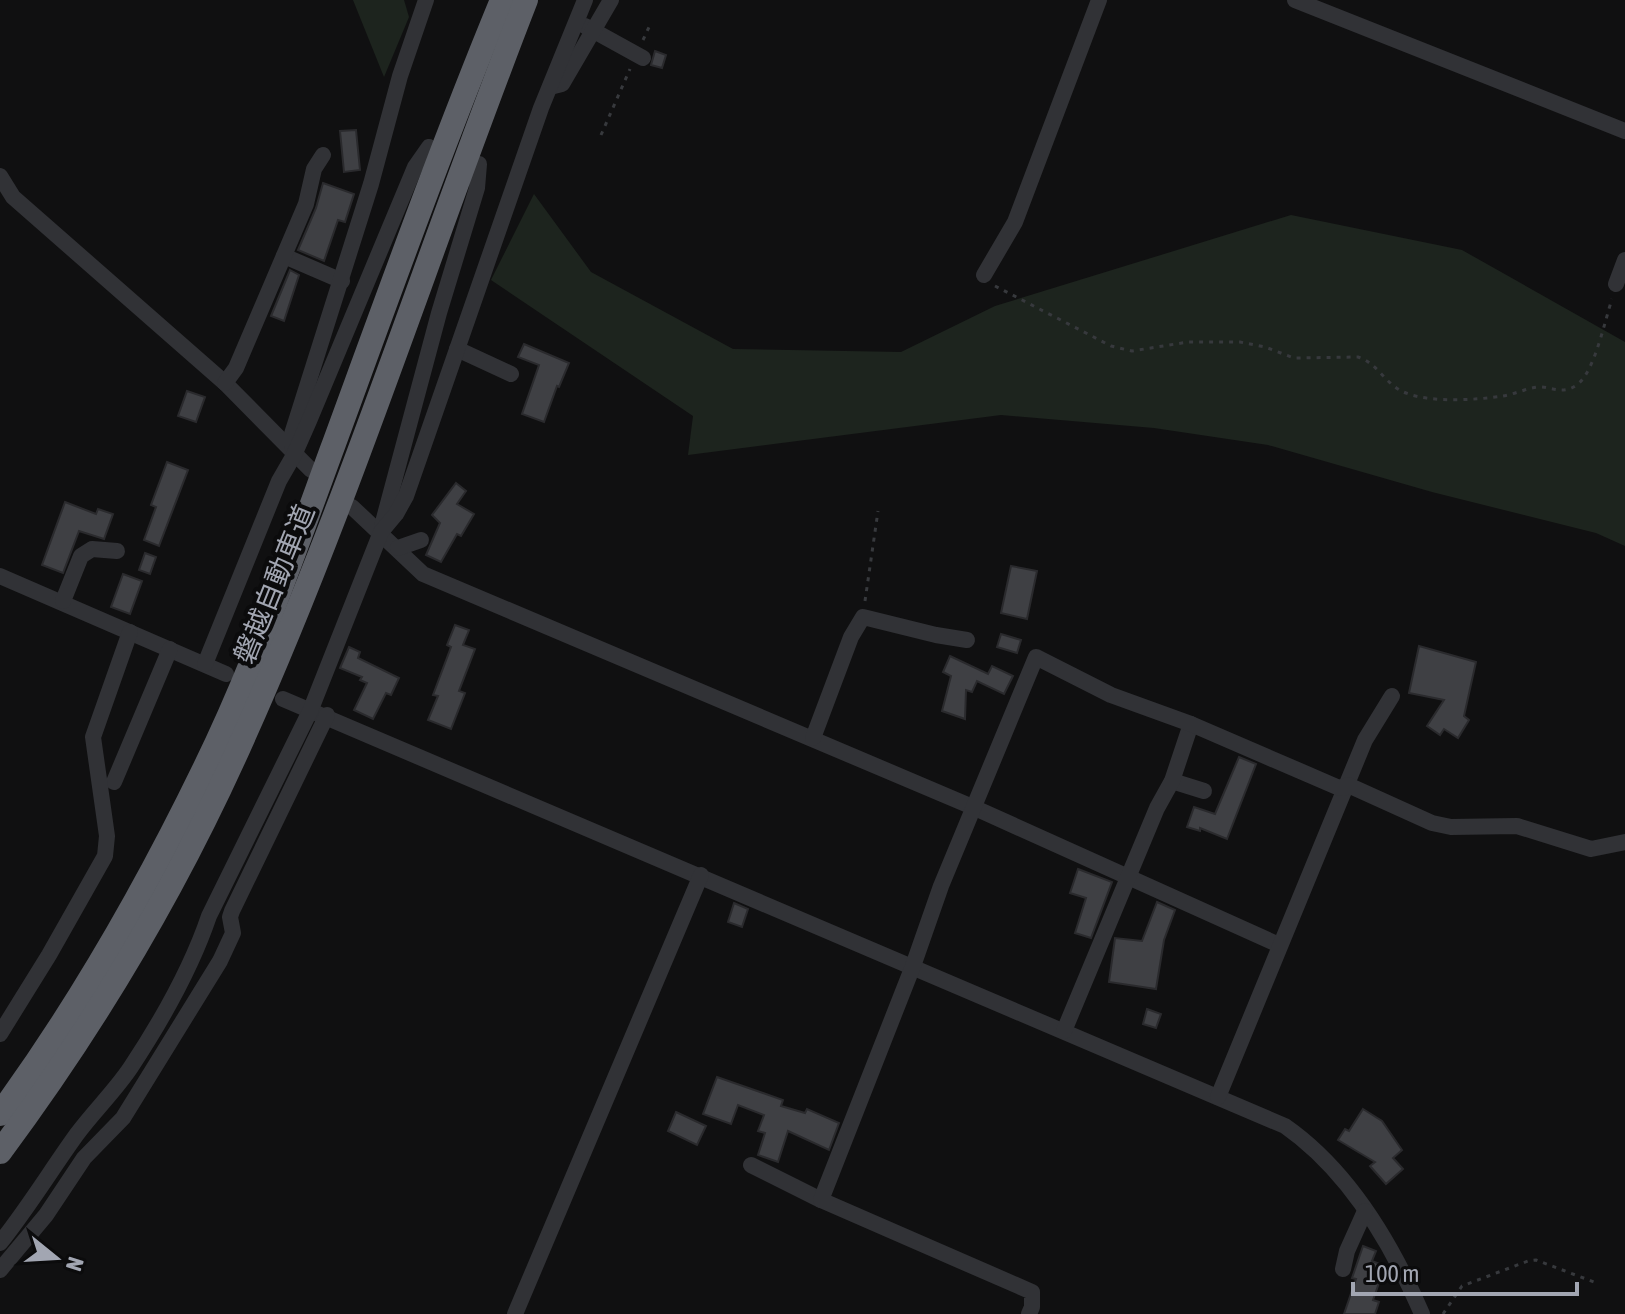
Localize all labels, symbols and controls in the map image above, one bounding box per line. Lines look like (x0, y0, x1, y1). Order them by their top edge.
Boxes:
street label: 磐越自動車道 (228, 500, 320, 668)
north arrow (16, 1218, 96, 1298)
scale bar (1353, 1246, 1577, 1296)
text: N (61, 1254, 89, 1274)
text: 100 m (1365, 1260, 1419, 1287)

